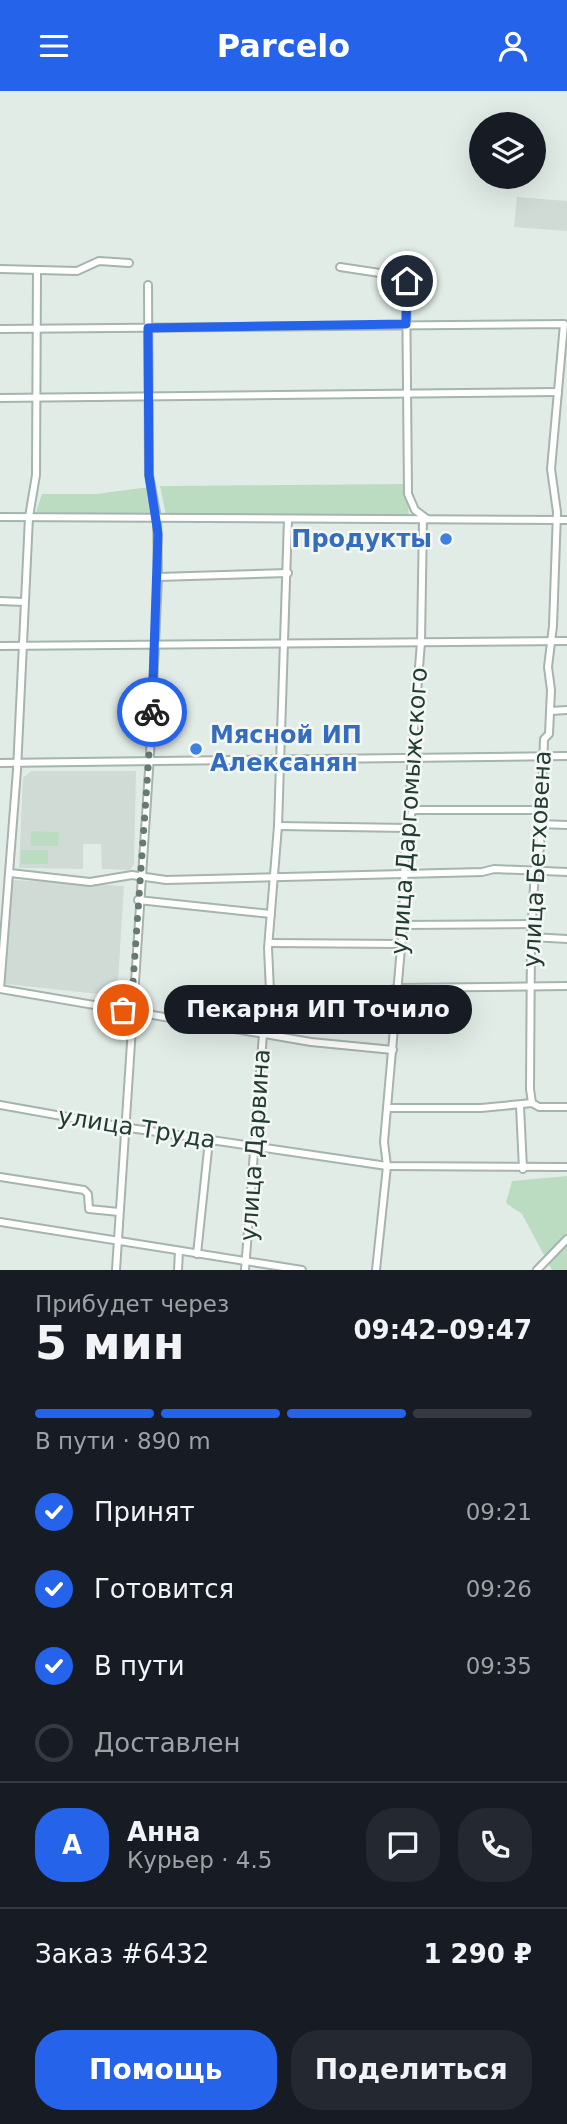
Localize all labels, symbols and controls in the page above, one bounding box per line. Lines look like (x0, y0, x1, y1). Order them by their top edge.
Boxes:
icon: menu (35, 27, 73, 65)
text: Parcelo (217, 27, 350, 65)
icon: person (494, 27, 532, 65)
map controls (469, 112, 546, 189)
button: layers (469, 112, 546, 189)
pin (377, 251, 437, 311)
icon: home (388, 262, 426, 300)
place label: Продукты (291, 525, 432, 553)
marker: Продукты (438, 531, 454, 547)
street label: улица Даргомыжского (385, 666, 433, 956)
courier (117, 677, 187, 747)
icon: bike (133, 693, 171, 731)
place label: Мясной ИП Алексанян (210, 721, 362, 777)
marker: Мясной ИП Алексанян (188, 741, 204, 757)
street label: улица Бетховена (517, 750, 557, 968)
pin (93, 980, 153, 1040)
callout: Пекарня ИП Точило (165, 985, 473, 1035)
icon: bag (104, 991, 142, 1029)
text: Пекарня ИП Точило (186, 996, 450, 1022)
street label: улица Дарвина (234, 1048, 276, 1242)
street label: улица Труда (56, 1102, 218, 1154)
text: Прибудет через (35, 1291, 229, 1317)
text: 09:42–09:47 (353, 1315, 532, 1345)
text: 5 мин (35, 1316, 185, 1370)
text: В пути · 890 m (35, 1428, 211, 1454)
icon: check (35, 1493, 73, 1531)
text: Принят (94, 1497, 195, 1527)
text: 09:21 (466, 1499, 532, 1525)
icon: check (35, 1570, 73, 1608)
text: Готовится (94, 1574, 234, 1604)
text: 09:26 (466, 1576, 532, 1602)
icon: check (35, 1647, 73, 1685)
text: В пути (94, 1651, 185, 1681)
text: 09:35 (466, 1653, 532, 1679)
text: Доставлен (94, 1728, 241, 1758)
button: chat (366, 1808, 440, 1882)
button: phone (458, 1808, 532, 1882)
text: Анна (127, 1817, 201, 1847)
text: А (62, 1830, 82, 1860)
text: Курьер · 4.5 (127, 1847, 272, 1873)
text: Заказ #6432 (35, 1939, 209, 1969)
text: 1 290 ₽ (423, 1939, 532, 1969)
button: Помощь (35, 2030, 277, 2110)
button: Поделиться (291, 2030, 532, 2110)

